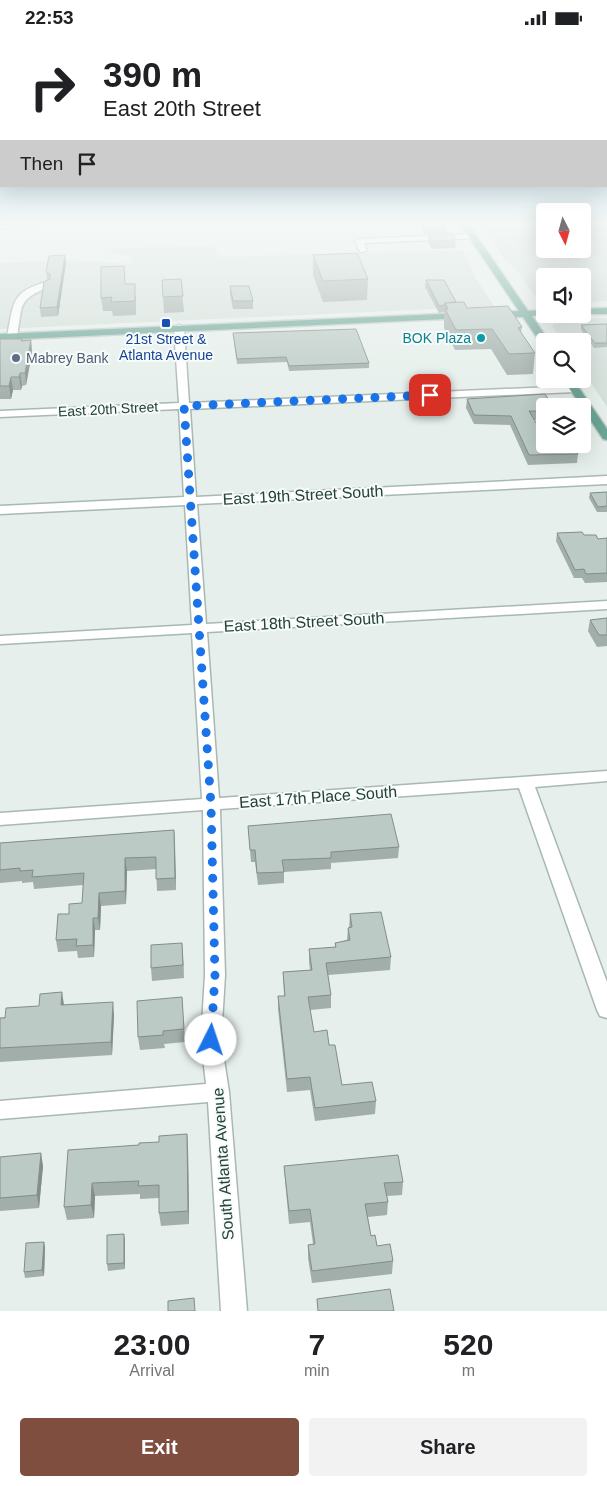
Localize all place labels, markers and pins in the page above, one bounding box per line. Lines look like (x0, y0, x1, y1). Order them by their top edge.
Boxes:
marker: 21st Street & Atlanta Avenue (160, 317, 172, 329)
place label: BOK Plaza (403, 330, 471, 346)
place label: 21st Street & Atlanta Avenue (119, 331, 213, 363)
marker: BOK Plaza (475, 332, 487, 344)
place label: Mabrey Bank (26, 350, 109, 366)
marker: Mabrey Bank (10, 352, 22, 364)
pin (409, 374, 451, 416)

